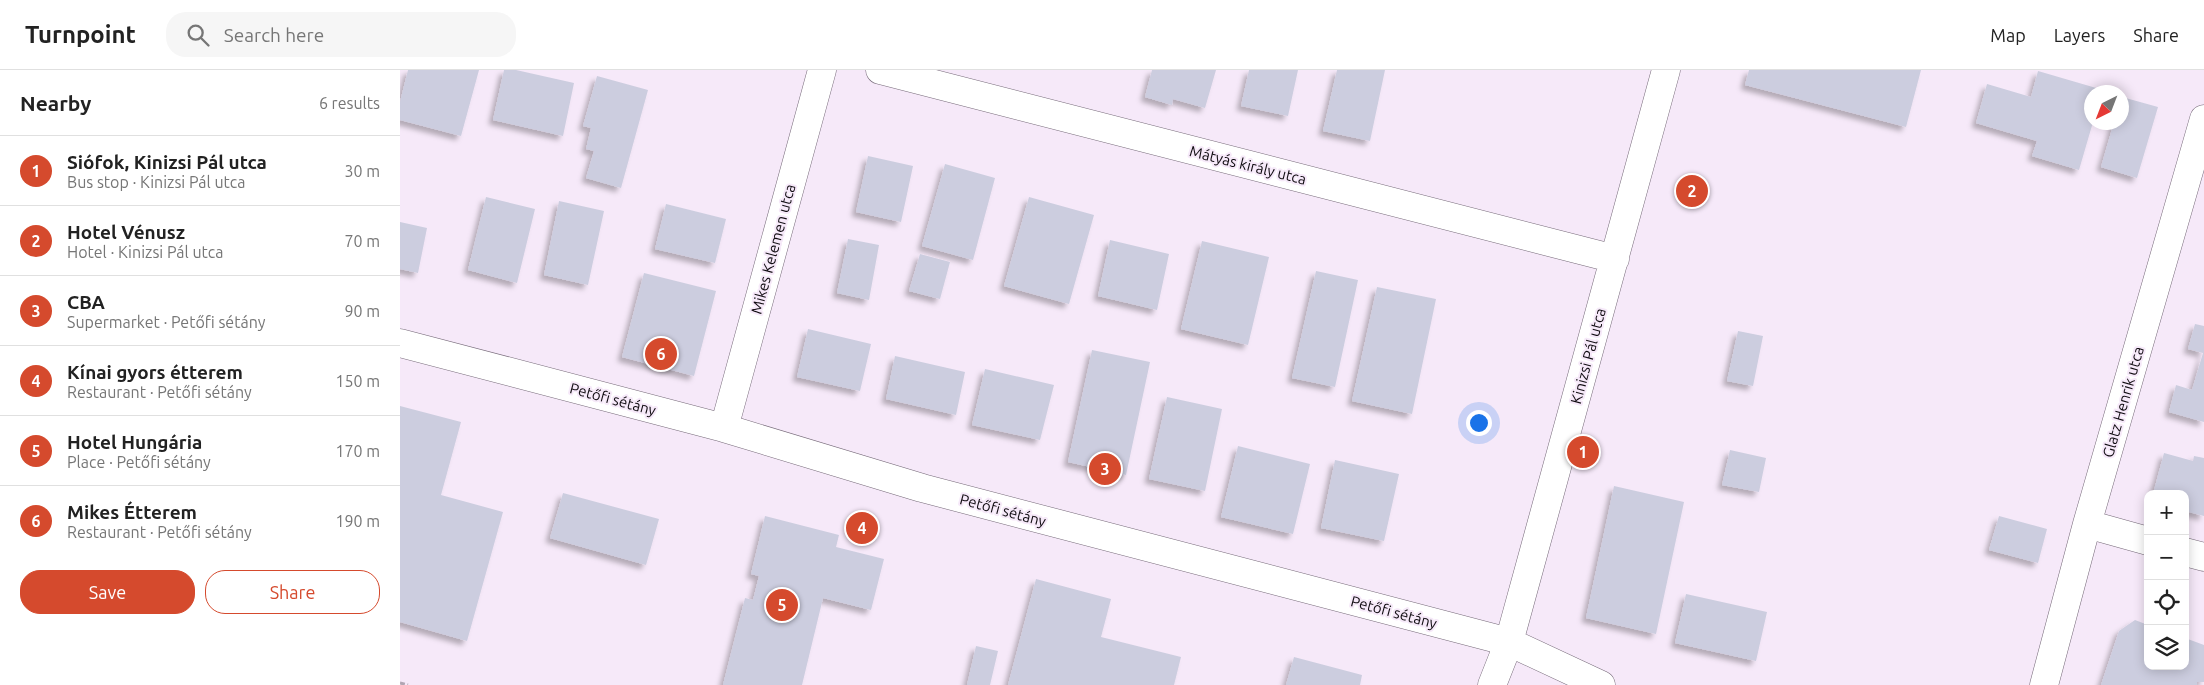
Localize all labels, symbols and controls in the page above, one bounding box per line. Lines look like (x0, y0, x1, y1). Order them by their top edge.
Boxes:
search box (166, 12, 516, 57)
text: Turnpoint (25, 21, 136, 48)
icon: search (184, 21, 212, 49)
text: Search here (224, 24, 324, 46)
text: Map (1990, 25, 2026, 45)
text: Layers (2054, 25, 2105, 45)
text: Share (2133, 25, 2179, 45)
north arrow (2084, 85, 2129, 130)
text: Nearby (20, 91, 91, 115)
text: 6 results (319, 94, 380, 112)
street label: Mátyás király utca (1188, 142, 1308, 188)
text: Siófok, Kinizsi Pál utca (67, 151, 267, 173)
text: 1 (31, 162, 41, 180)
text: 30 m (344, 162, 380, 180)
pin: 2 (1676, 172, 1708, 210)
text: Bus stop · Kinizsi Pál utca (67, 173, 245, 191)
street label: Mikes Kelemen utca (747, 182, 799, 316)
text: Hotel Vénusz (67, 221, 185, 243)
text: 2 (31, 232, 41, 250)
text: 70 m (344, 232, 380, 250)
text: Hotel · Kinizsi Pál utca (67, 243, 223, 261)
text: CBA (67, 291, 105, 313)
text: 3 (31, 302, 41, 320)
text: 90 m (344, 302, 380, 320)
street label: Kinizsi Pál utca (1567, 306, 1609, 406)
text: Supermarket · Petőfi sétány (67, 313, 265, 331)
pin: 6 (645, 335, 677, 373)
street label: Glatz Henrik utca (2099, 345, 2147, 459)
text: Kínai gyors étterem (67, 361, 243, 383)
text: 4 (31, 372, 41, 390)
text: 150 m (335, 372, 380, 390)
street label: Petőfi sétány (568, 379, 658, 419)
text: Restaurant · Petőfi sétány (67, 383, 252, 401)
your location (1466, 410, 1492, 436)
text: Hotel Hungária (67, 431, 202, 453)
pin: 1 (1567, 433, 1599, 471)
text: 5 (31, 442, 41, 460)
text: 170 m (335, 442, 380, 460)
pin: 3 (1089, 450, 1121, 488)
text: Place · Petőfi sétány (67, 453, 211, 471)
street label: Petőfi sétány (958, 490, 1048, 530)
map controls (2144, 490, 2189, 670)
button: + (2144, 490, 2189, 535)
text: Mikes Étterem (67, 501, 197, 523)
pin: 4 (846, 509, 878, 547)
text: 6 (31, 512, 41, 530)
text: 190 m (335, 512, 380, 530)
text: Restaurant · Petőfi sétány (67, 523, 252, 541)
button: − (2144, 535, 2189, 580)
button: Save (20, 570, 195, 614)
button: Share (205, 570, 380, 614)
button: locate (2144, 580, 2189, 625)
pin: 5 (766, 586, 798, 624)
street label: Petőfi sétány (1349, 592, 1439, 632)
button: layers (2144, 625, 2189, 670)

